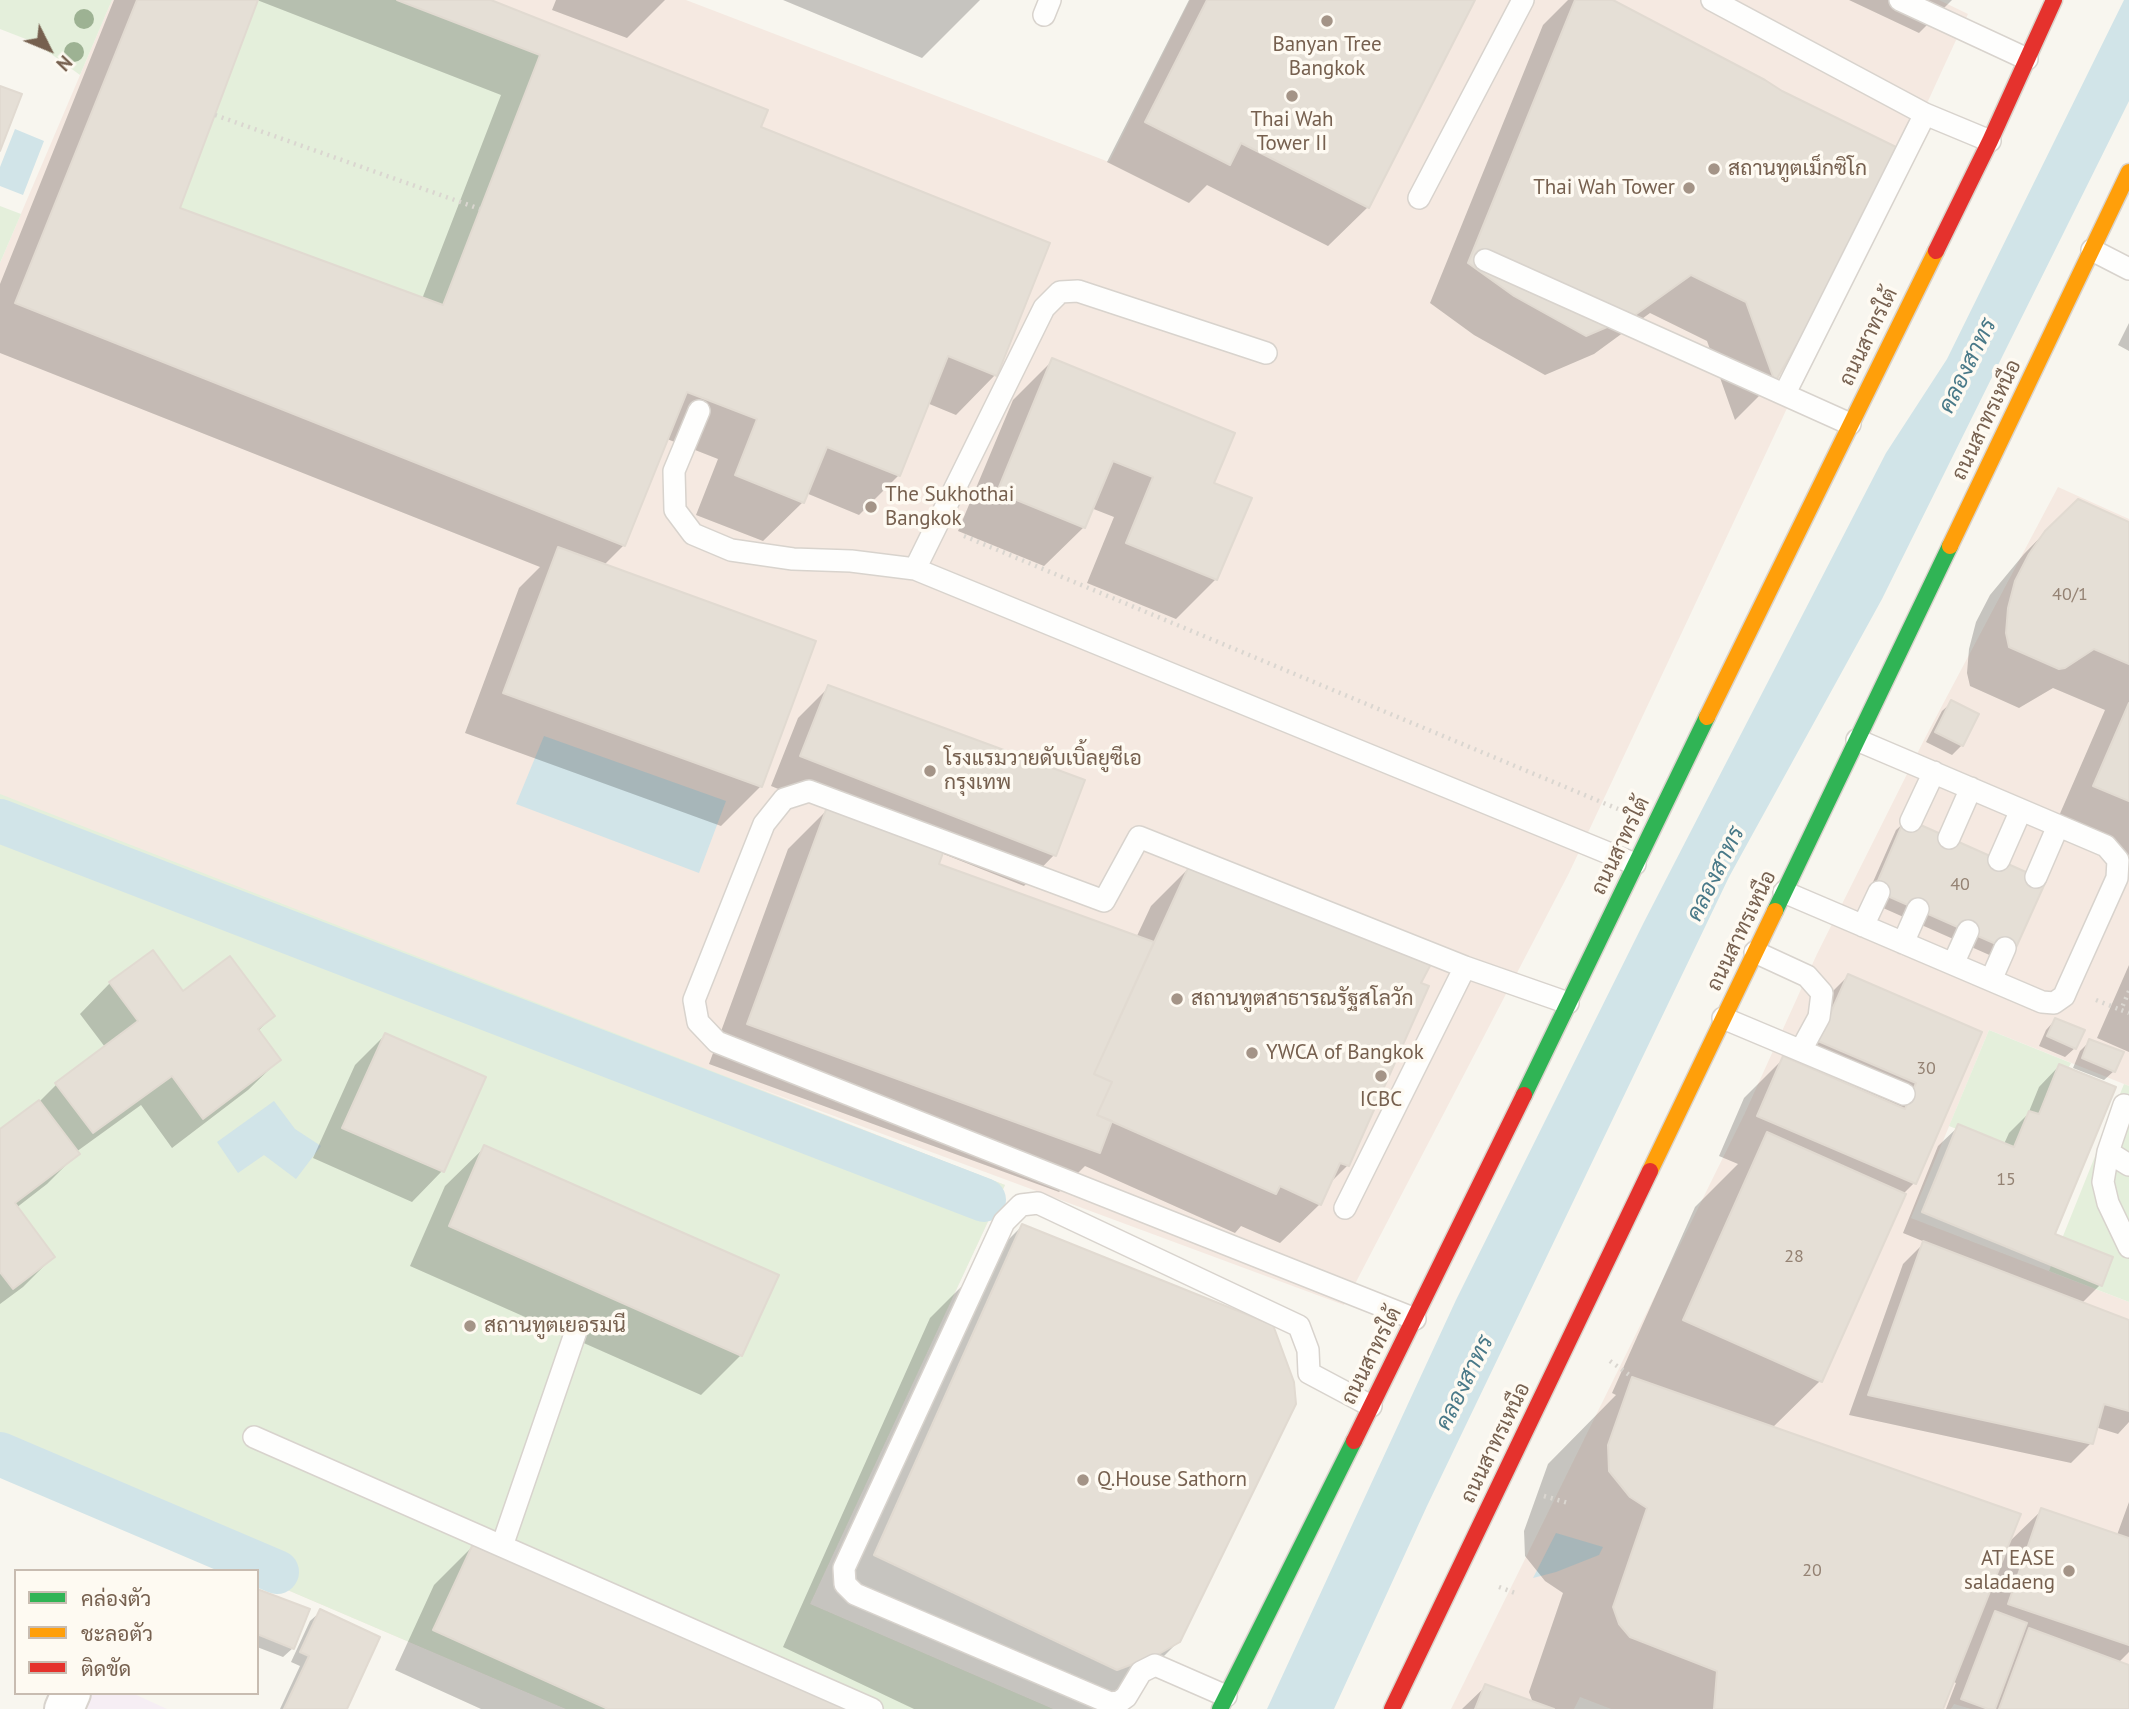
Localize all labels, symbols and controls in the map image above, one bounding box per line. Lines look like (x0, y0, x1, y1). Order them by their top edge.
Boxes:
marker: Banyan Tree Bangkok (1319, 13, 1335, 29)
north arrow (14, 14, 84, 84)
place label: Banyan Tree Bangkok (1272, 32, 1382, 82)
text: N (51, 51, 77, 76)
marker: Thai Wah Tower II (1284, 88, 1300, 104)
place label: Thai Wah Tower II (1250, 107, 1334, 157)
place label: สถานทูตเม็กซิโก (1728, 156, 1867, 182)
marker: สถานทูตเม็กซิโก (1706, 161, 1722, 177)
place label: Thai Wah Tower (1533, 175, 1675, 201)
marker: Thai Wah Tower (1681, 180, 1697, 196)
street label: ถนนสาทรใต้ (1834, 284, 1904, 390)
water label: คลองสาทร (1933, 314, 2003, 418)
street label: ถนนสาทรเหนือ (1947, 356, 2027, 484)
place label: The Sukhothai Bangkok (885, 482, 1014, 532)
marker: The Sukhothai Bangkok (863, 499, 879, 515)
house number: 40/1 (2052, 584, 2088, 606)
place label: โรงแรมวายดับเบิ้ลยูซีเอ กรุงเทพ (944, 746, 1142, 796)
marker: โรงแรมวายดับเบิ้ลยูซีเอ กรุงเทพ (922, 763, 938, 779)
street label: ถนนสาทรใต้ (1586, 793, 1656, 899)
water label: คลองสาทร (1681, 822, 1751, 926)
street label: ถนนสาทรเหนือ (1702, 867, 1782, 995)
house number: 40 (1950, 874, 1970, 896)
place label: สถานทูตสาธารณรัฐสโลวัก (1191, 986, 1414, 1012)
marker: สถานทูตสาธารณรัฐสโลวัก (1169, 991, 1185, 1007)
place label: YWCA of Bangkok (1266, 1040, 1424, 1066)
marker: YWCA of Bangkok (1244, 1045, 1260, 1061)
house number: 30 (1916, 1058, 1936, 1080)
marker: ICBC (1373, 1068, 1389, 1084)
place label: ICBC (1360, 1087, 1402, 1113)
house number: 15 (1996, 1169, 2016, 1191)
house number: 28 (1784, 1246, 1804, 1268)
street label: ถนนสาทรใต้ (1337, 1303, 1407, 1409)
place label: สถานทูตเยอรมนี (484, 1313, 626, 1339)
marker: สถานทูตเยอรมนี (462, 1318, 478, 1334)
water label: คลองสาทร (1430, 1331, 1500, 1435)
street label: ถนนสาทรเหนือ (1456, 1379, 1536, 1507)
place label: Q.House Sathorn (1097, 1467, 1247, 1493)
marker: Q.House Sathorn (1075, 1472, 1091, 1488)
place label: AT EASE saladaeng (1964, 1546, 2055, 1596)
house number: 20 (1802, 1560, 1822, 1582)
marker: AT EASE saladaeng (2061, 1563, 2077, 1579)
legend (14, 1569, 259, 1695)
text: คล่องตัว (81, 1585, 151, 1612)
text: ชะลอตัว (81, 1620, 153, 1647)
text: ติดขัด (81, 1655, 131, 1682)

